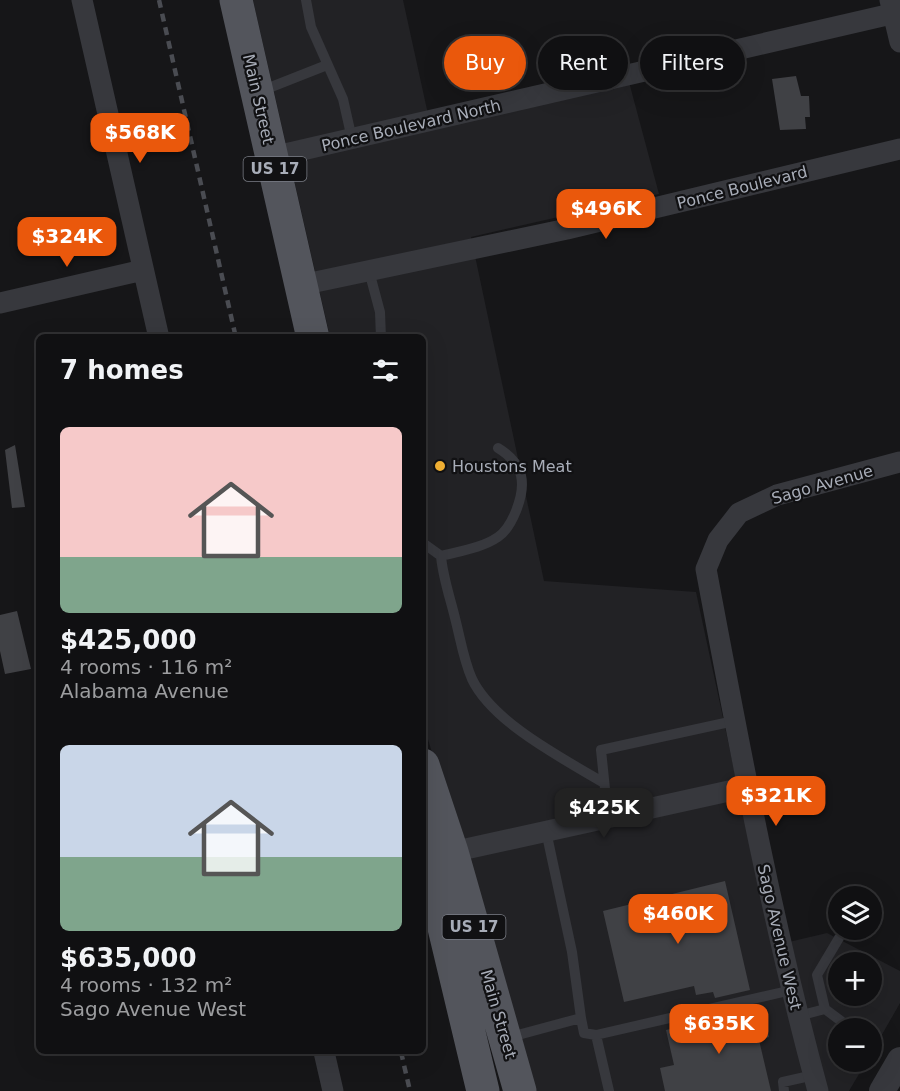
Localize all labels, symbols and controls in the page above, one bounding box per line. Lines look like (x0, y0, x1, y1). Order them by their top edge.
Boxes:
chip: Buy (444, 36, 526, 90)
chip: Rent (538, 36, 628, 90)
chip: Filters (640, 36, 745, 90)
street label: Main Street (239, 52, 278, 146)
street label: Ponce Boulevard North (320, 96, 503, 155)
pin: $568K (98, 113, 182, 164)
text: $568K (104, 120, 176, 144)
road number: US 17 (244, 157, 306, 181)
street label: Ponce Boulevard (675, 162, 809, 213)
pin: $496K (564, 189, 648, 240)
text: $496K (570, 196, 642, 220)
pin: $324K (25, 217, 109, 268)
text: $324K (31, 224, 103, 248)
icon: filters (369, 354, 402, 387)
text: 7 homes (60, 355, 184, 385)
place label: Houstons Meat (452, 457, 572, 476)
marker: Houstons Meat (433, 459, 447, 473)
street label: Sago Avenue (769, 461, 875, 508)
icon: home (177, 466, 285, 574)
text: $425,000 (60, 625, 197, 655)
text: 4 rooms · 116 m² (60, 655, 232, 679)
text: Alabama Avenue (60, 679, 229, 703)
pin: $321K (734, 776, 818, 827)
text: $321K (740, 783, 812, 807)
icon: home (177, 784, 285, 892)
pin: $425K (562, 788, 646, 839)
text: $425K (568, 795, 640, 819)
street label: Sago Avenue West (754, 862, 806, 1012)
map controls (828, 886, 882, 1072)
button: layers (828, 886, 882, 940)
pin: $460K (636, 894, 720, 945)
text: $460K (642, 901, 714, 925)
road number: US 17 (442, 915, 506, 939)
text: $635,000 (60, 943, 197, 973)
button: + (828, 952, 882, 1006)
street label: Main Street (477, 967, 520, 1061)
text: 4 rooms · 132 m² (60, 973, 232, 997)
text: Sago Avenue West (60, 997, 246, 1021)
pin: $635K (677, 1004, 761, 1055)
text: $635K (683, 1011, 755, 1035)
button: − (828, 1018, 882, 1072)

